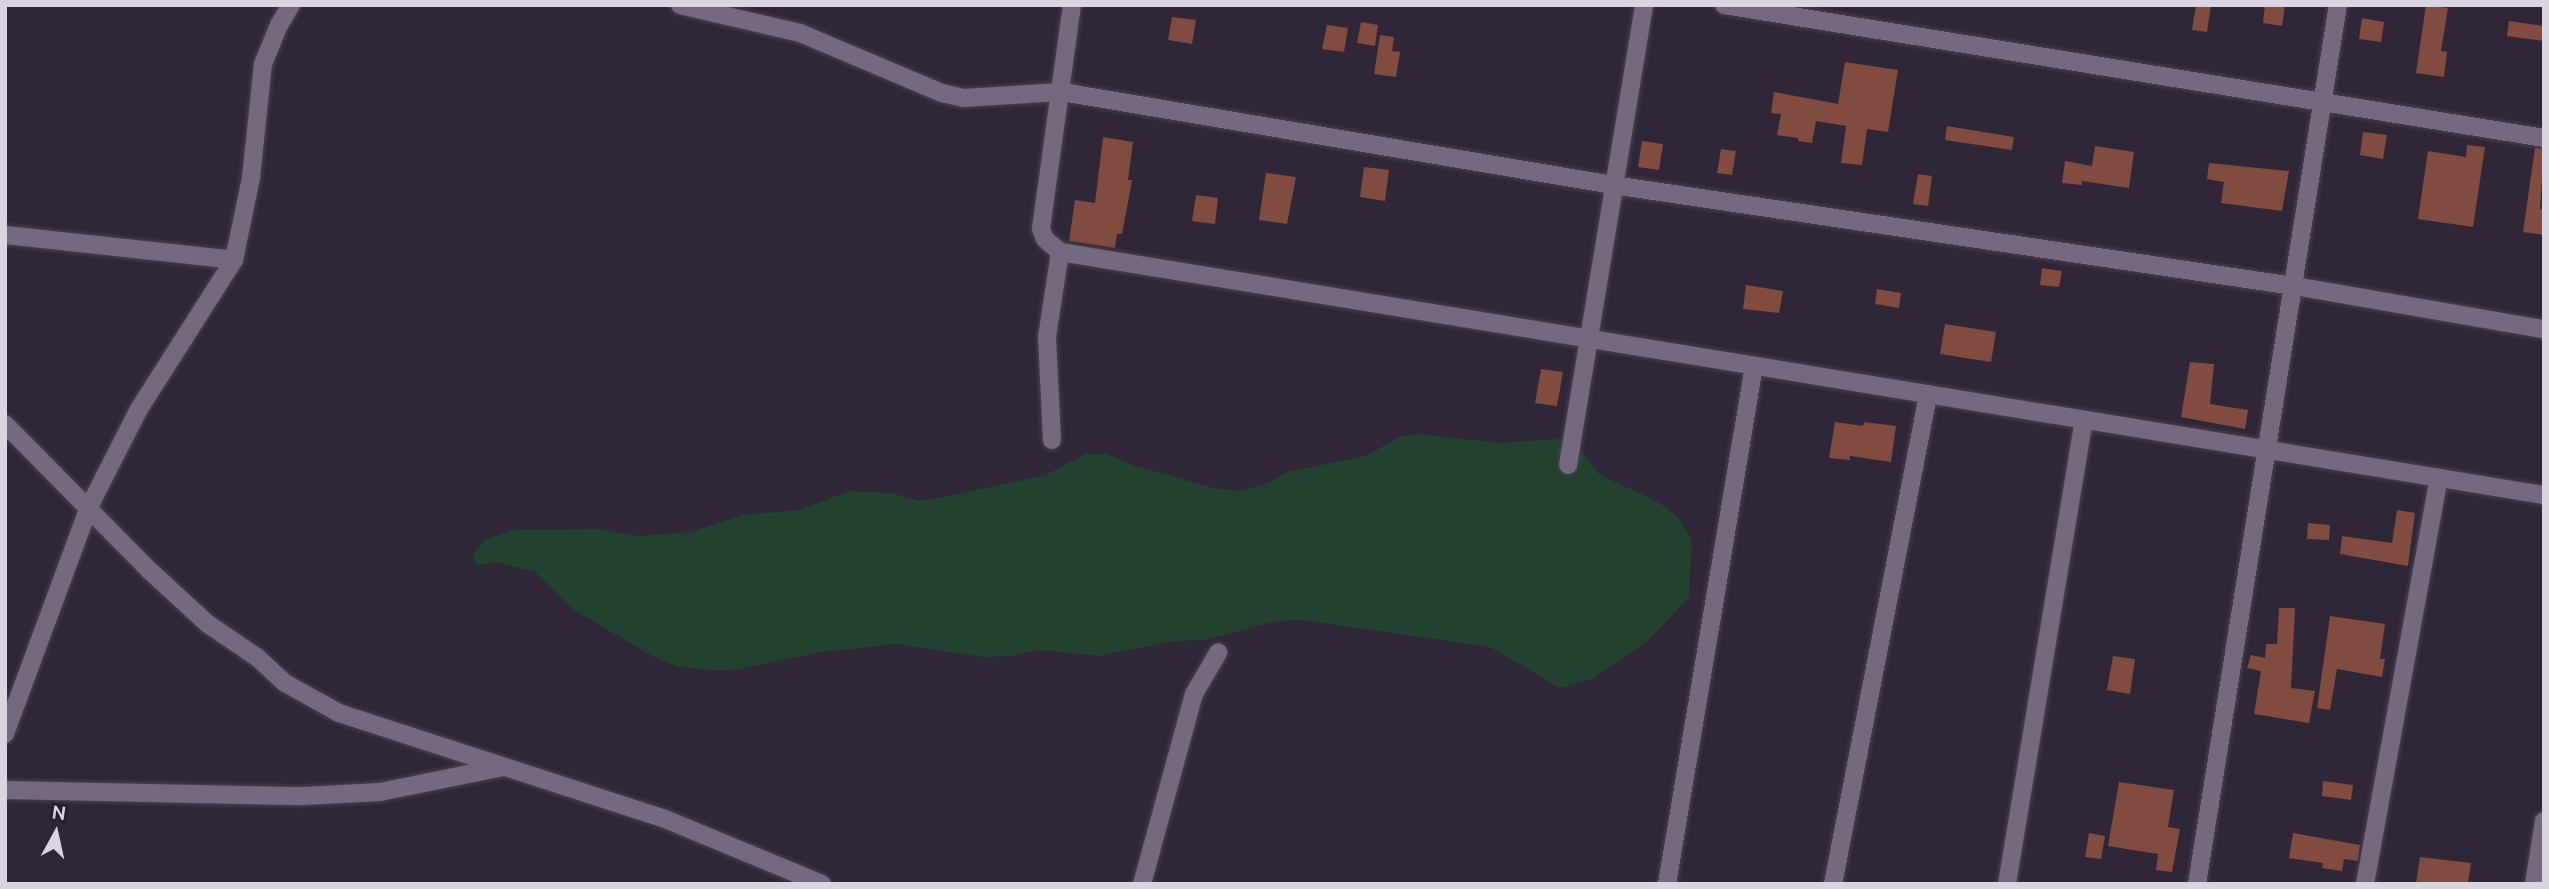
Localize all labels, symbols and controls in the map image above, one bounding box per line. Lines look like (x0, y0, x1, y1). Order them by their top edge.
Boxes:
north arrow (21, 798, 91, 868)
text: N (50, 800, 67, 824)

